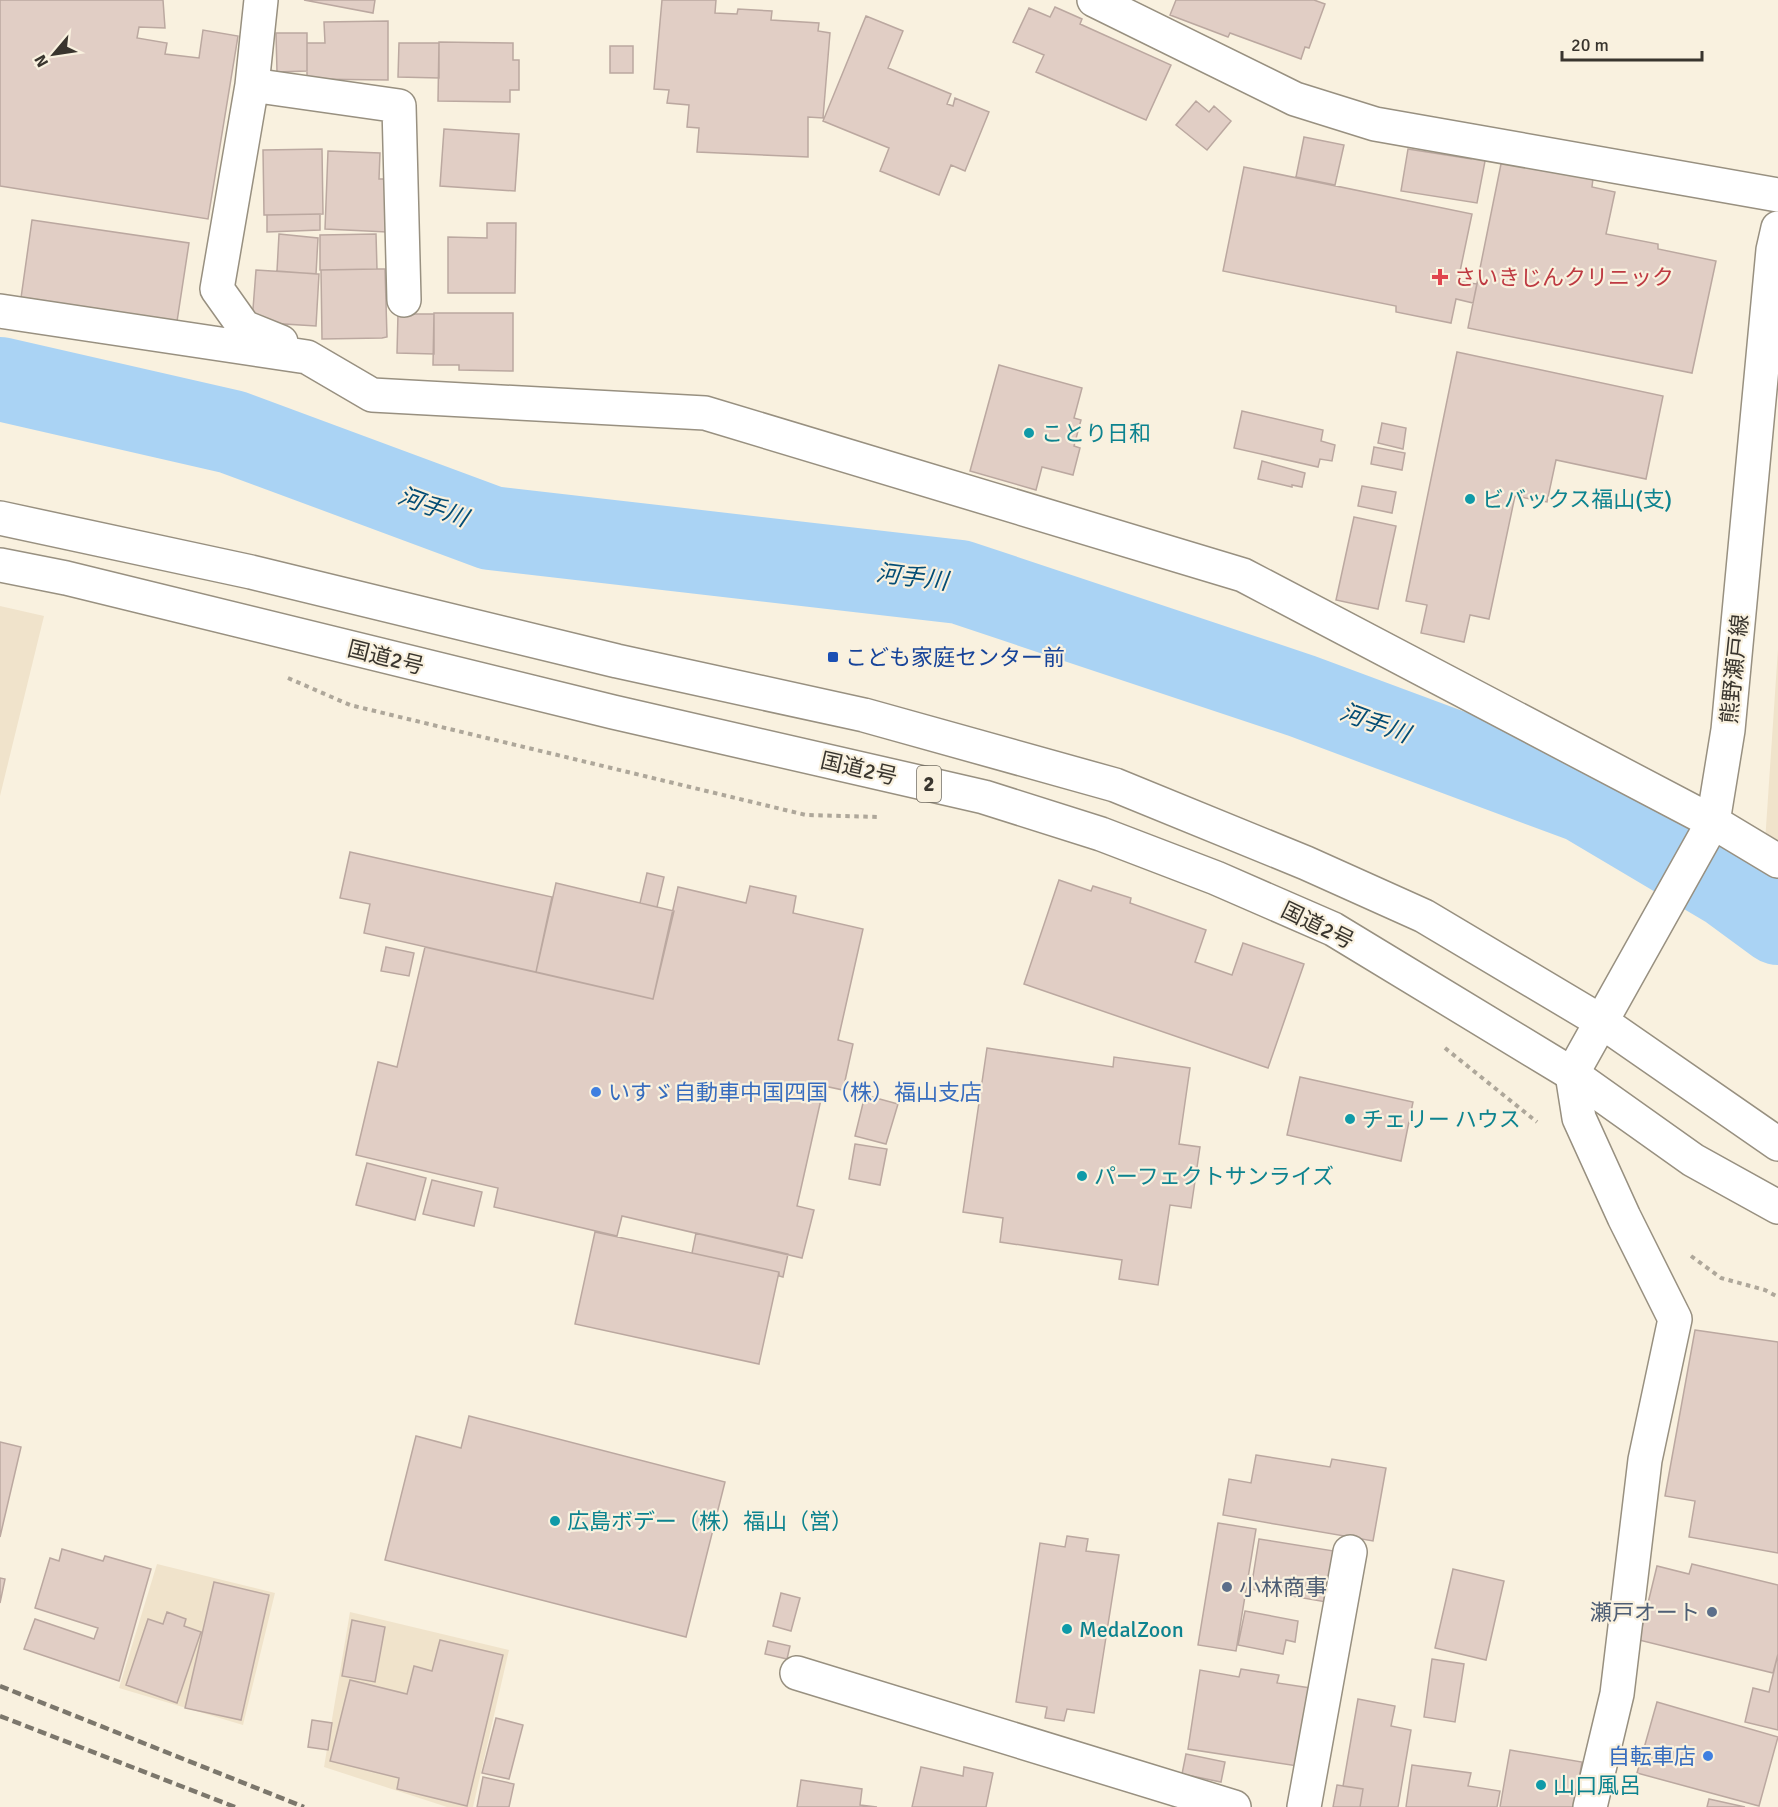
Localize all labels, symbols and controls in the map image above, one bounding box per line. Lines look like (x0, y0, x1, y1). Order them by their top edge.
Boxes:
north arrow (24, 24, 84, 84)
scale bar (1562, 24, 1702, 62)
text: 20 m (1571, 34, 1609, 56)
text: N (30, 51, 53, 71)
place label: さいきじんクリニック (1454, 264, 1674, 291)
marker: さいきじんクリニック (1431, 268, 1449, 286)
place label: ことり日和 (1041, 420, 1151, 447)
marker: ことり日和 (1022, 426, 1036, 440)
water label: 河手川 (394, 481, 475, 534)
place label: ビバックス福山(支) (1482, 486, 1672, 513)
marker: ビバックス福山(支) (1463, 492, 1477, 506)
water label: 河手川 (874, 558, 953, 597)
street label: 熊野瀬戸線 (1715, 613, 1754, 725)
street label: 国道2号 (345, 635, 427, 680)
place label: こども家庭センター前 (845, 644, 1065, 671)
marker: こども家庭センター前 (826, 650, 840, 664)
water label: 河手川 (1336, 697, 1417, 750)
street label: 国道2号 (818, 747, 900, 790)
road number: 2 (917, 766, 941, 802)
street label: 国道2号 (1277, 896, 1359, 955)
place label: いすゞ自動車中国四国（株）福山支店 (608, 1079, 982, 1106)
marker: いすゞ自動車中国四国（株）福山支店 (589, 1085, 603, 1099)
place label: チェリー ハウス (1362, 1106, 1521, 1133)
marker: チェリー ハウス (1343, 1112, 1357, 1126)
place label: パーフェクトサンライズ (1094, 1163, 1334, 1190)
marker: パーフェクトサンライズ (1075, 1169, 1089, 1183)
place label: 広島ボデー（株）福山（営） (567, 1508, 853, 1535)
marker: 広島ボデー（株）福山（営） (548, 1514, 562, 1528)
place label: 小林商事 (1239, 1574, 1327, 1601)
marker: 小林商事 (1220, 1580, 1234, 1594)
place label: 瀬戸オート (1590, 1599, 1700, 1626)
marker: 瀬戸オート (1705, 1605, 1719, 1619)
place label: MedalZoon (1079, 1616, 1184, 1643)
marker: MedalZoon (1060, 1622, 1074, 1636)
place label: 自転車店 (1608, 1743, 1696, 1770)
marker: 自転車店 (1701, 1749, 1715, 1763)
place label: 山口風呂 (1553, 1772, 1641, 1799)
marker: 山口風呂 (1534, 1778, 1548, 1792)

